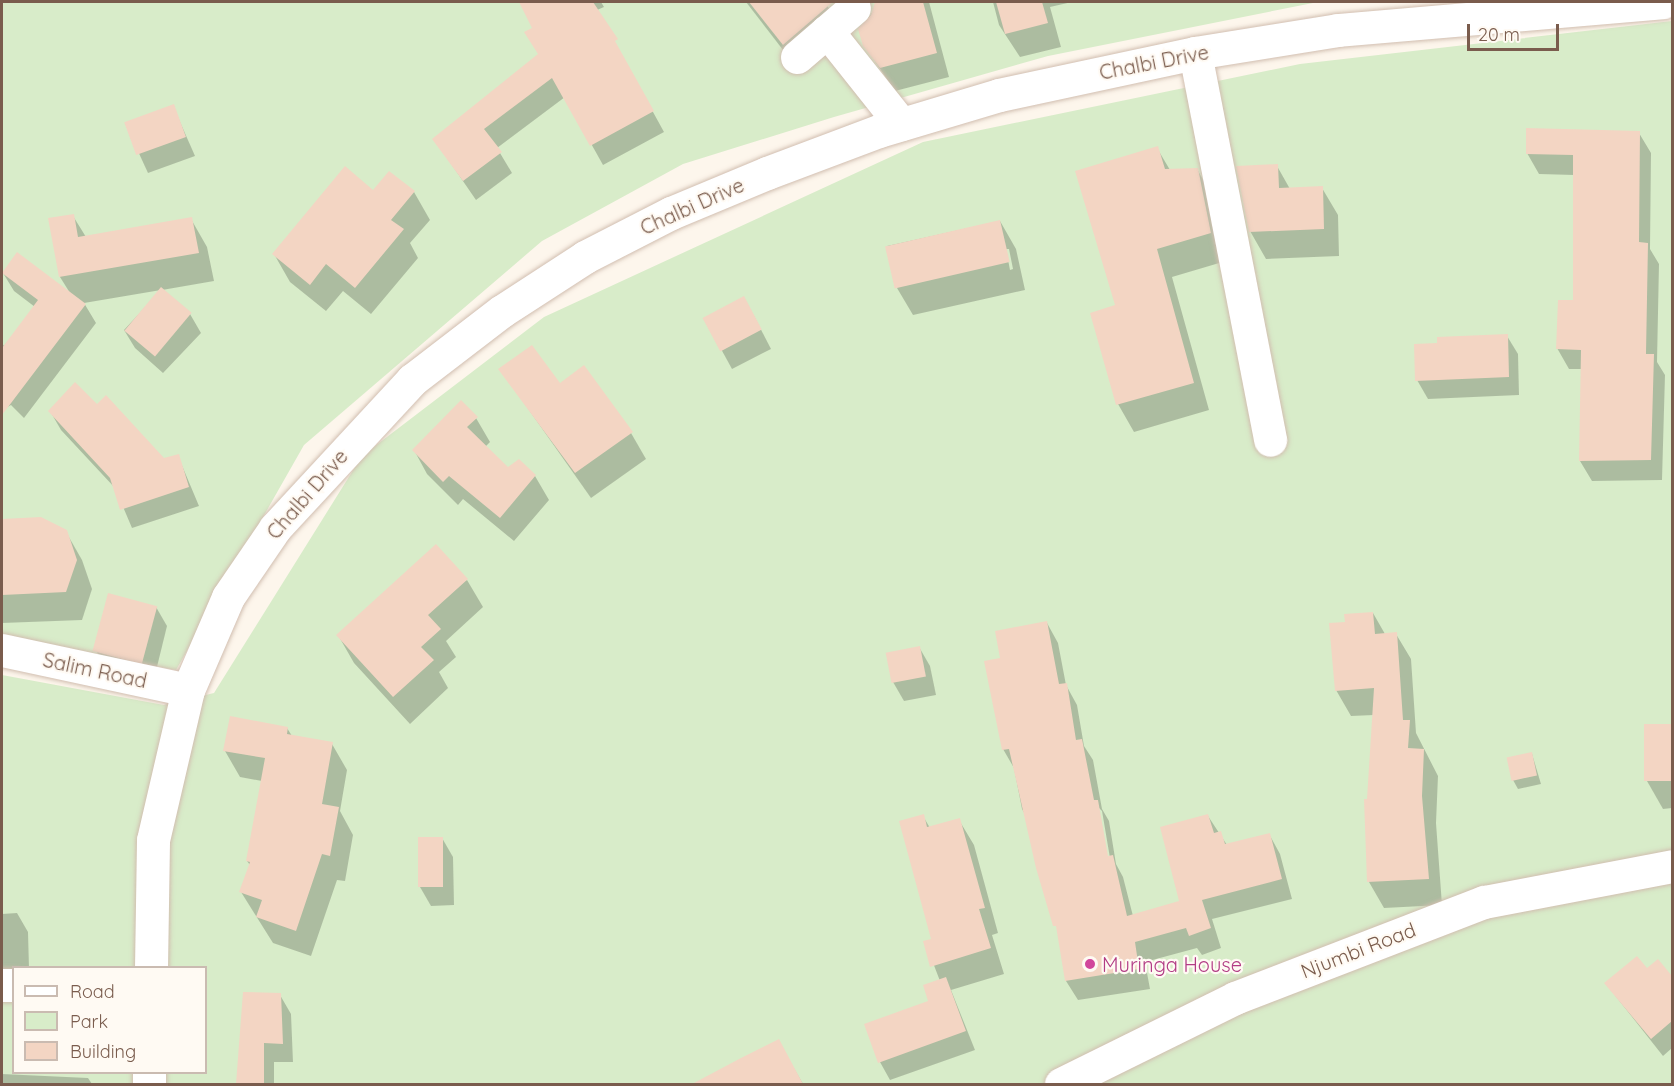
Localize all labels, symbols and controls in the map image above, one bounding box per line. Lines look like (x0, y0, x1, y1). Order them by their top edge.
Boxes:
scale bar (1470, 12, 1562, 50)
text: 20 m (1478, 23, 1520, 46)
street label: Chalbi Drive (1097, 40, 1211, 84)
street label: Chalbi Drive (636, 172, 748, 240)
street label: Chalbi Drive (261, 444, 353, 544)
street label: Salim Road (41, 647, 149, 693)
street label: Njumbi Road (1297, 917, 1419, 983)
place label: Muringa House (1102, 952, 1242, 976)
marker: Muringa House (1083, 957, 1097, 971)
legend (12, 966, 207, 1074)
text: Road (70, 980, 115, 1003)
text: Park (70, 1010, 108, 1033)
text: Building (70, 1040, 136, 1063)

